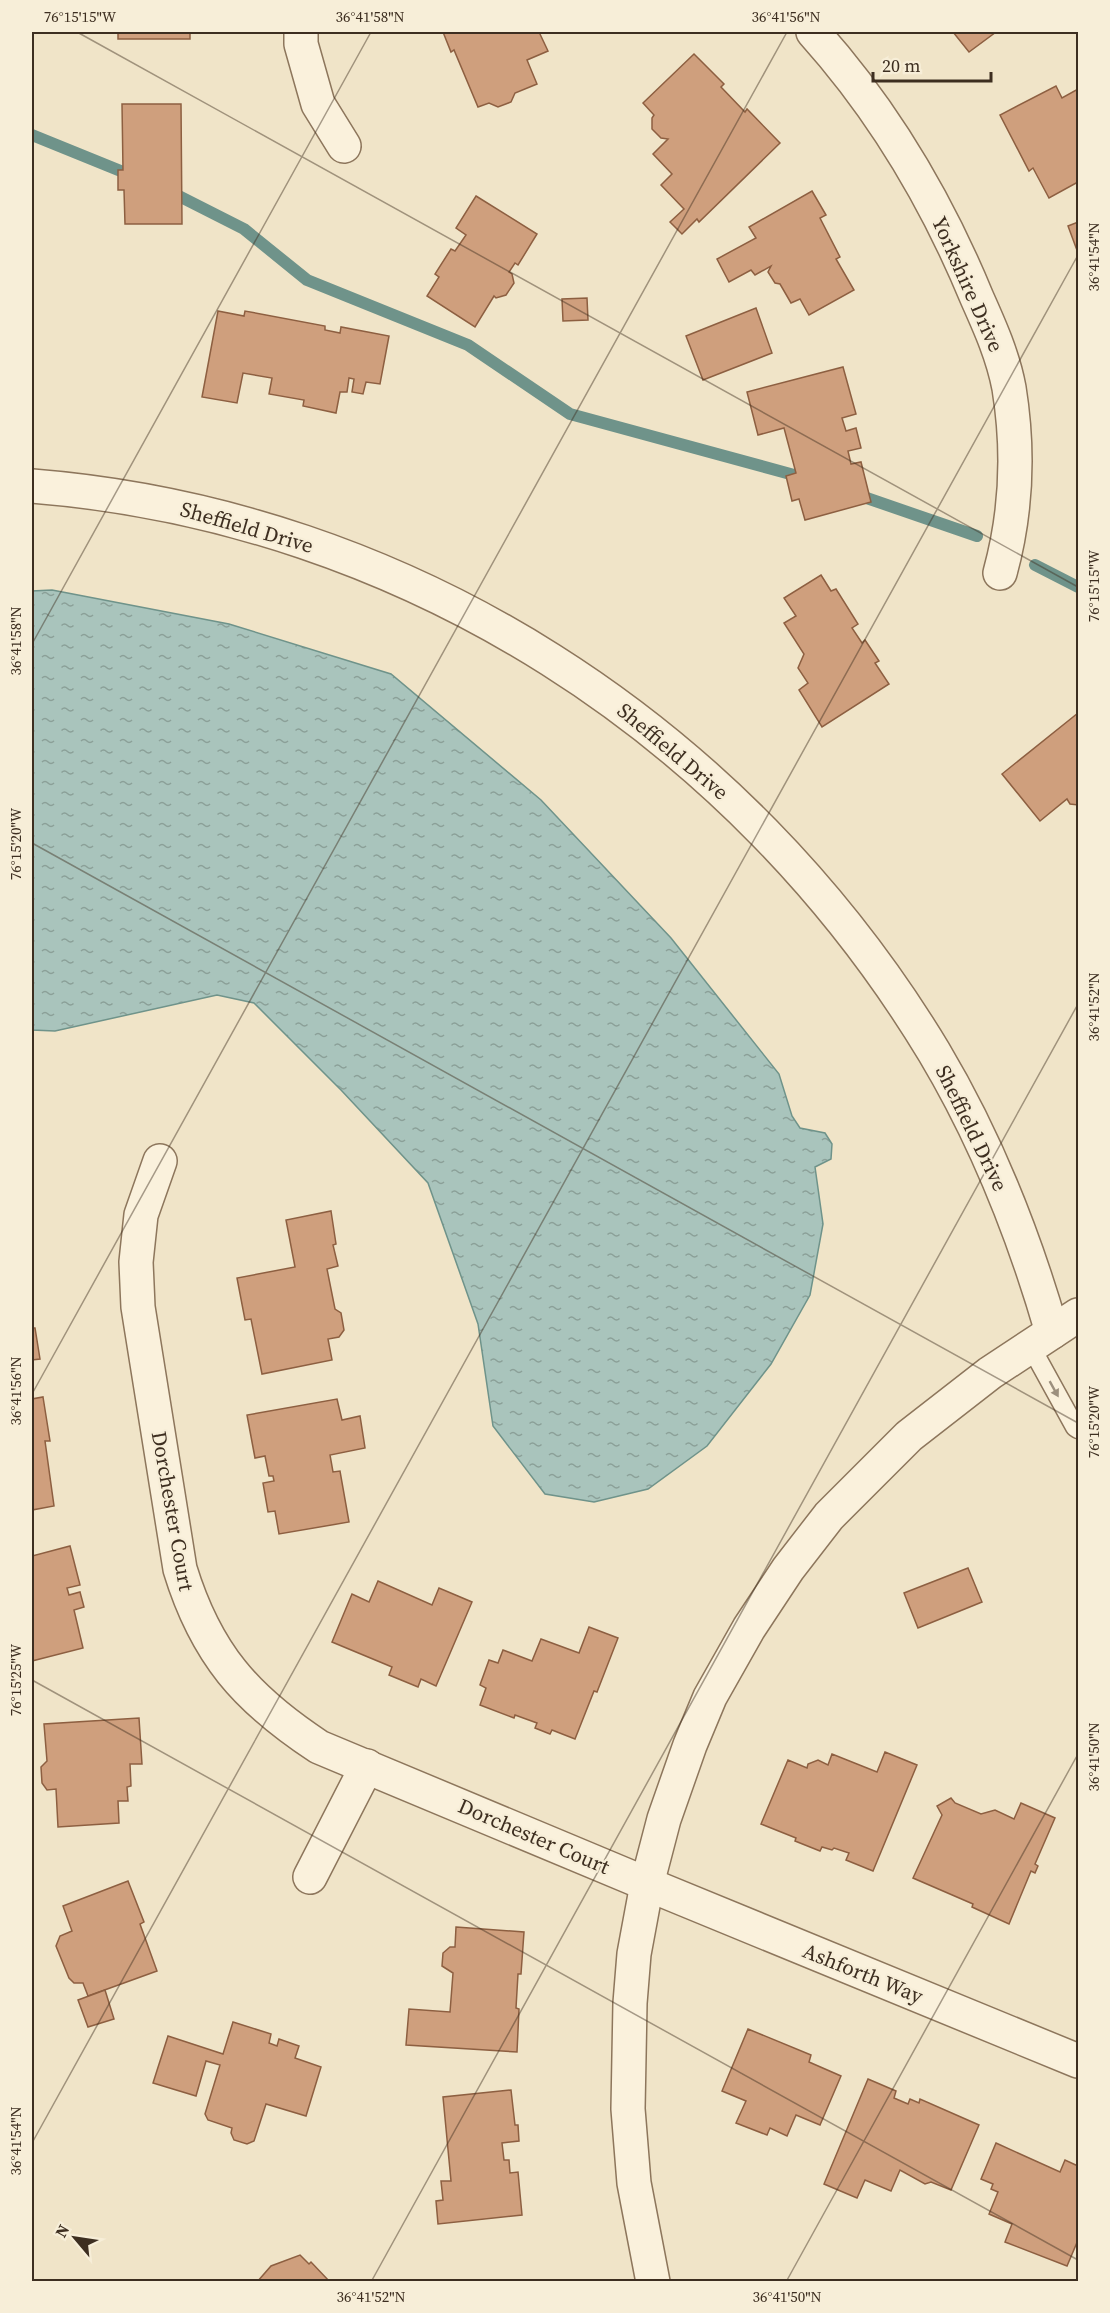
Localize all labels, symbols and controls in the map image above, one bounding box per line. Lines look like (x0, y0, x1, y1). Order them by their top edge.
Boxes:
text: 76°15'15"W (44, 6, 117, 27)
text: 36°41'58"N (335, 6, 405, 27)
text: 36°41'56"N (751, 6, 821, 27)
scale bar (873, 45, 992, 83)
text: 20 m (882, 53, 920, 78)
street label: Yorkshire Drive (925, 212, 1011, 356)
text: 36°41'54"N (1083, 222, 1104, 292)
street label: Sheffield Drive (177, 494, 317, 560)
text: 76°15'15"W (1083, 549, 1104, 622)
text: 36°41'58"N (5, 606, 26, 676)
street label: Sheffield Drive (611, 696, 735, 806)
text: 76°15'20"W (5, 807, 26, 880)
text: 36°41'52"N (1083, 972, 1104, 1042)
street label: Sheffield Drive (929, 1060, 1015, 1196)
text: 36°41'56"N (5, 1356, 26, 1426)
one-way arrow (1049, 1380, 1059, 1397)
text: 76°15'20"W (1083, 1385, 1104, 1458)
street label: Dorchester Court (145, 1429, 201, 1593)
text: 76°15'25"W (5, 1643, 26, 1716)
text: 36°41'50"N (1083, 1722, 1104, 1792)
street label: Dorchester Court (454, 1791, 614, 1881)
street label: Ashforth Way (799, 1936, 928, 2010)
text: 36°41'54"N (5, 2106, 26, 2176)
north arrow (45, 2208, 105, 2268)
text: N (49, 2220, 74, 2241)
text: 36°41'52"N (336, 2286, 406, 2307)
text: 36°41'50"N (752, 2286, 822, 2307)

